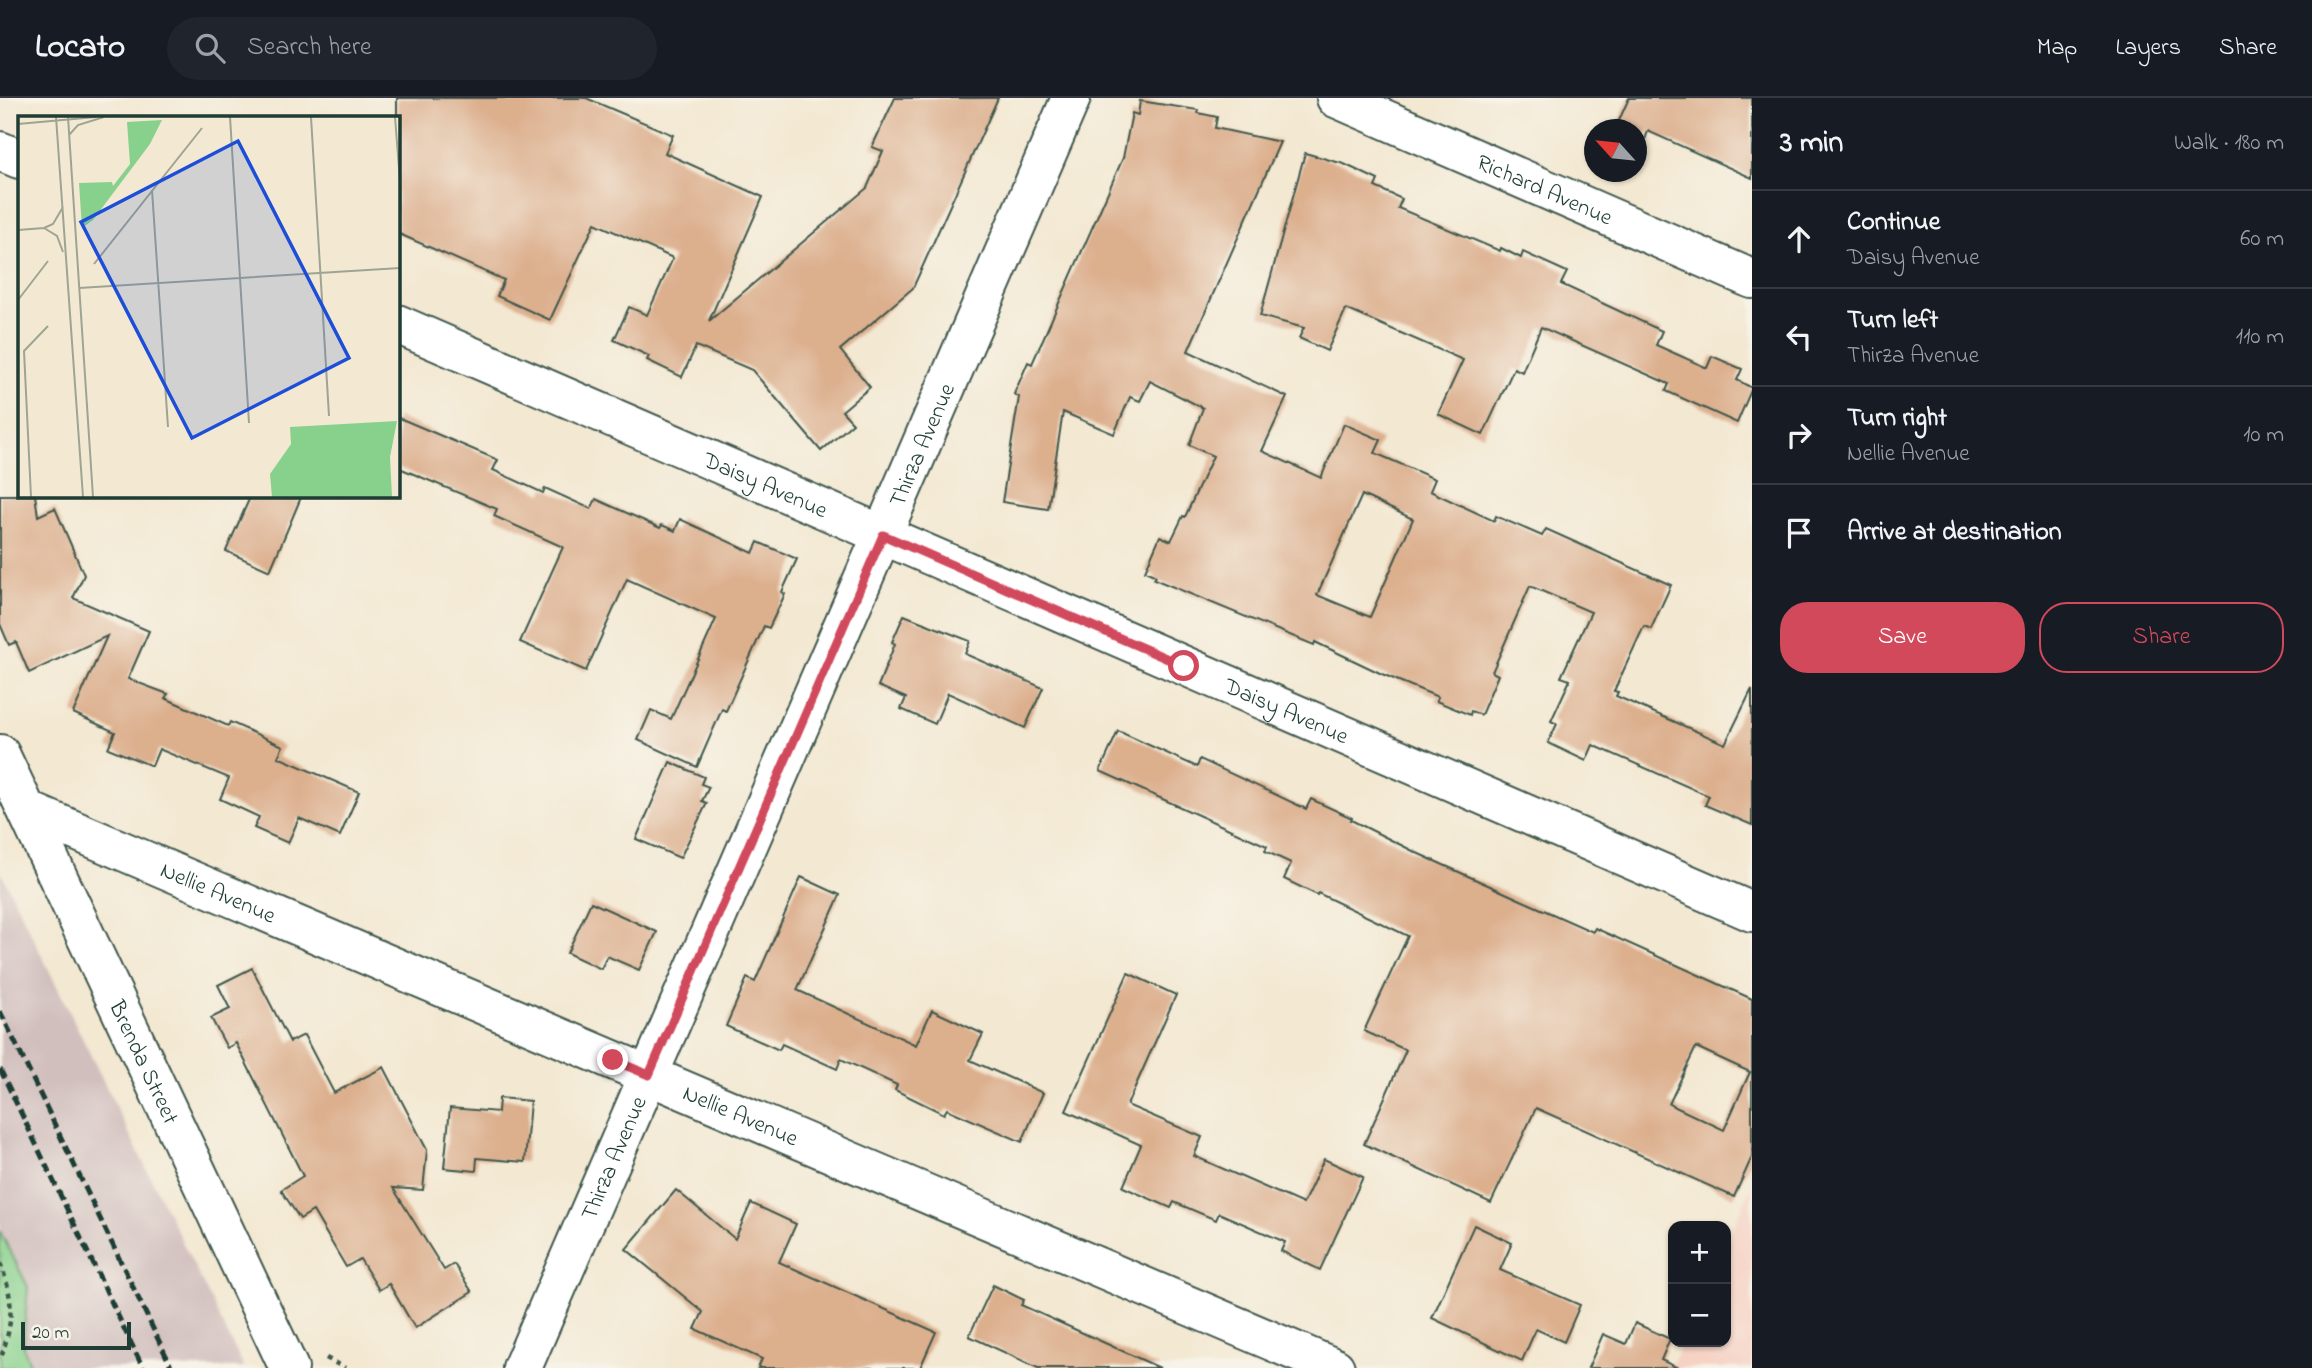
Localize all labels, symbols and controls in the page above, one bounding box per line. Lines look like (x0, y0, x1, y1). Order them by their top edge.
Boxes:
search box (167, 17, 657, 80)
text: Locato (35, 24, 125, 72)
icon: search (191, 29, 229, 67)
text: Search here (247, 29, 372, 67)
text: Map (2037, 31, 2077, 66)
text: Layers (2115, 31, 2181, 66)
text: Share (2219, 31, 2277, 66)
inset map (18, 116, 399, 497)
north arrow (1584, 119, 1647, 182)
text: 3 min (1780, 122, 1843, 166)
text: Walk · 180 m (2174, 127, 2284, 160)
street label: Richard Avenue (1471, 147, 1618, 236)
text: Continue (1847, 204, 1940, 242)
icon: ahead (1780, 220, 1818, 258)
text: 60 m (2240, 223, 2284, 256)
text: Daisy Avenue (1847, 242, 1979, 275)
text: Turn left (1847, 302, 1938, 340)
icon: left (1780, 318, 1818, 356)
text: 110 m (2236, 321, 2284, 354)
text: Thirza Avenue (1847, 340, 1979, 373)
street label: Thirza Avenue (882, 378, 965, 513)
text: Turn right (1847, 400, 1947, 438)
icon: right (1780, 416, 1818, 454)
text: 10 m (2243, 419, 2284, 452)
text: Nellie Avenue (1847, 438, 1970, 471)
street label: Daisy Avenue (697, 444, 833, 528)
icon: arrive (1780, 514, 1818, 552)
text: Arrive at destination (1847, 514, 2062, 552)
button: Save (1780, 602, 2025, 673)
button: Share (2039, 602, 2284, 673)
route start (1168, 650, 1199, 681)
street label: Daisy Avenue (1218, 671, 1354, 754)
street label: Nellie Avenue (155, 855, 281, 934)
street label: Brenda Street (99, 994, 186, 1130)
route end (597, 1044, 628, 1075)
street label: Nellie Avenue (677, 1078, 803, 1156)
street label: Thirza Avenue (574, 1091, 657, 1226)
map controls (1668, 1221, 1731, 1347)
button: + (1668, 1221, 1731, 1284)
button: − (1668, 1284, 1731, 1347)
scale bar (21, 1319, 131, 1351)
text: 20 m (32, 1320, 69, 1347)

